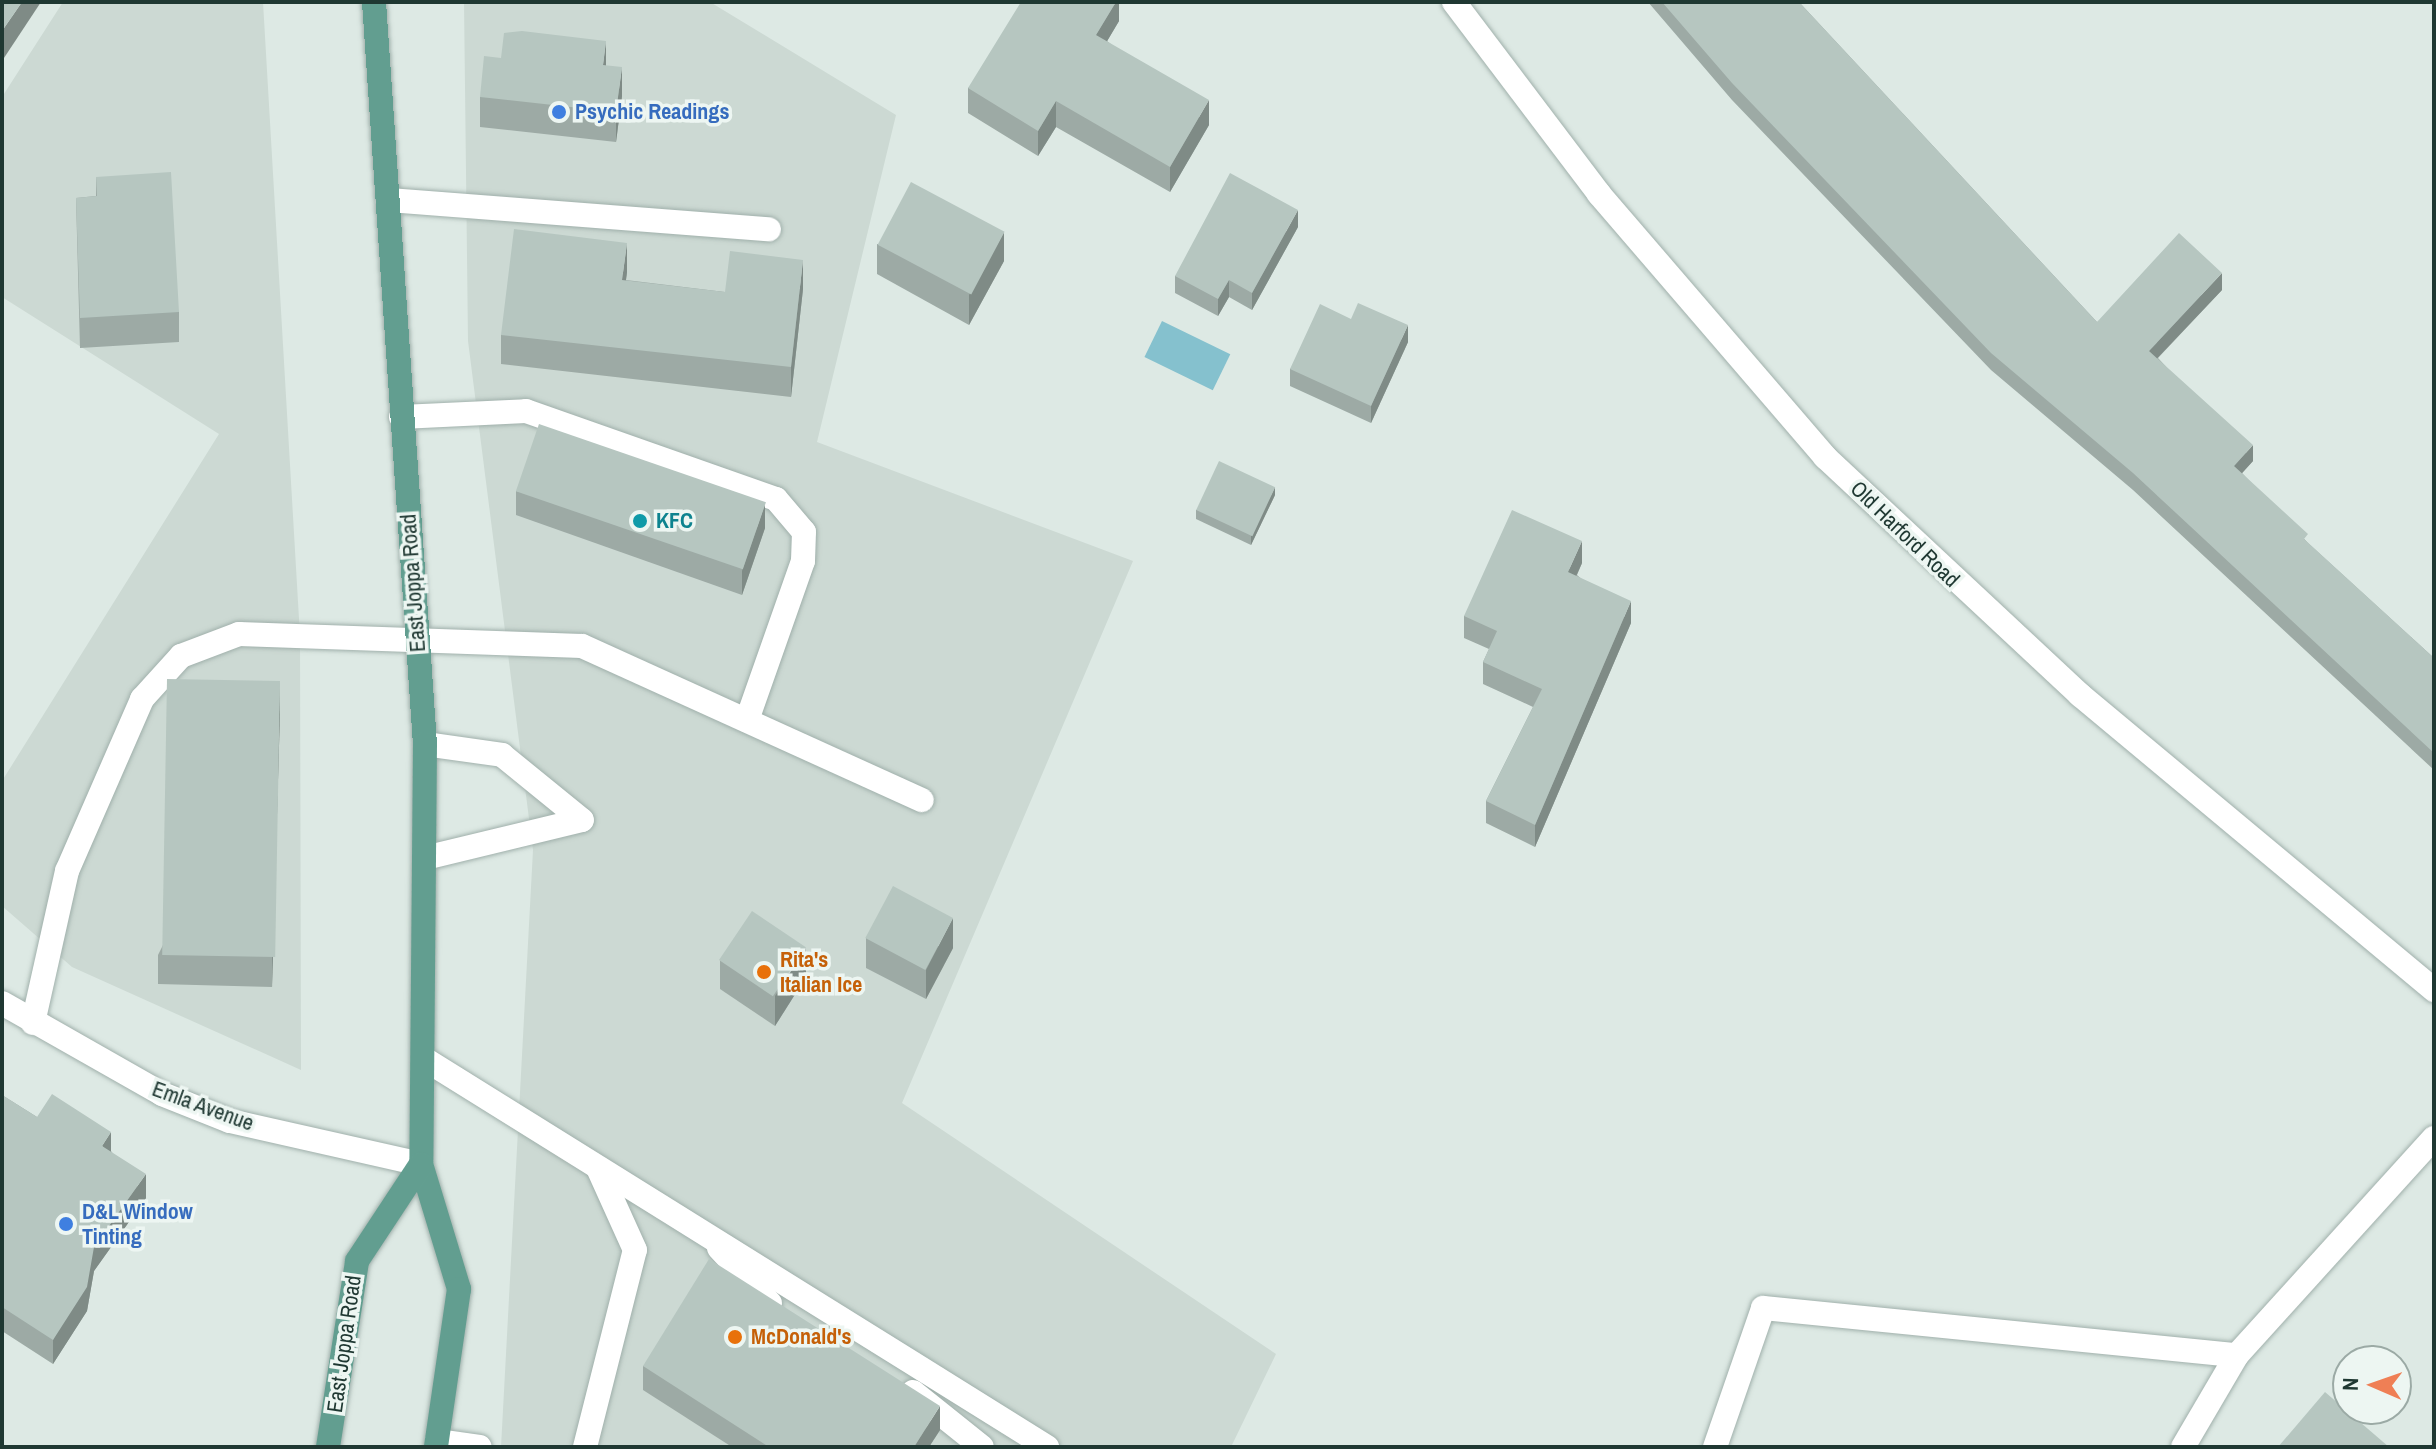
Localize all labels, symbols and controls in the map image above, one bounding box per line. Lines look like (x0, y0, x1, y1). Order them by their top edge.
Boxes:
place label: Psychic Readings (575, 99, 729, 125)
marker: Psychic Readings (550, 103, 568, 121)
street label: Old Harford Road (1845, 475, 1965, 593)
place label: KFC (656, 508, 693, 534)
marker: KFC (631, 512, 649, 530)
street label: East Joppa Road (395, 513, 431, 653)
place label: Rita's Italian Ice (780, 946, 862, 998)
marker: Rita's Italian Ice (755, 963, 773, 981)
street label: Emla Avenue (148, 1075, 258, 1137)
place label: D&L Window Tinting (82, 1198, 193, 1250)
marker: D&L Window Tinting (57, 1215, 75, 1233)
street label: East Joppa Road (321, 1274, 367, 1414)
place label: McDonald's (751, 1324, 852, 1350)
marker: McDonald's (726, 1328, 744, 1346)
north arrow (2332, 1345, 2412, 1425)
text: N (2335, 1377, 2365, 1391)

